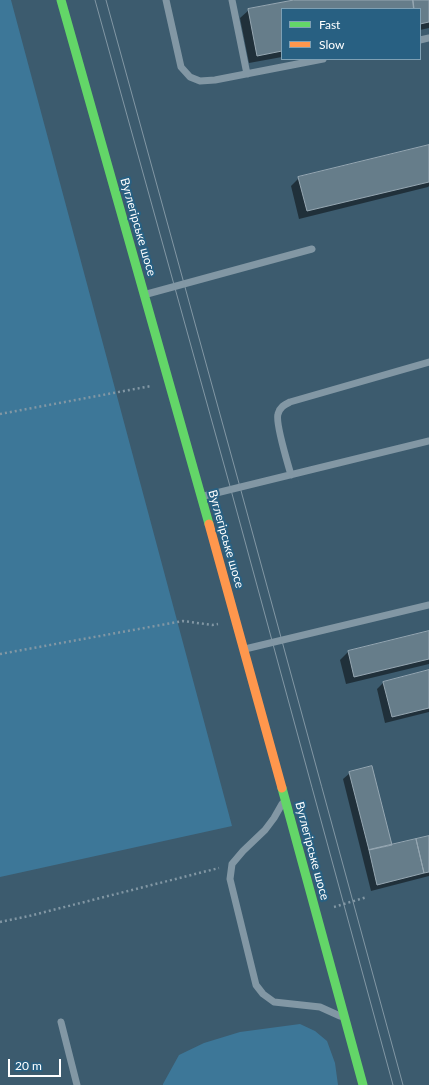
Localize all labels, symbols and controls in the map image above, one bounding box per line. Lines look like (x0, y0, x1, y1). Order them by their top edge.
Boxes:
legend (281, 8, 421, 60)
text: Fast (319, 17, 340, 32)
text: Slow (319, 37, 344, 52)
street label: Вуглегірське шосе (117, 176, 159, 278)
street label: Вуглегірське шосе (205, 488, 247, 590)
street label: Вуглегірське шосе (292, 800, 332, 902)
scale bar (10, 1051, 63, 1077)
text: 20 m (15, 1058, 42, 1073)

